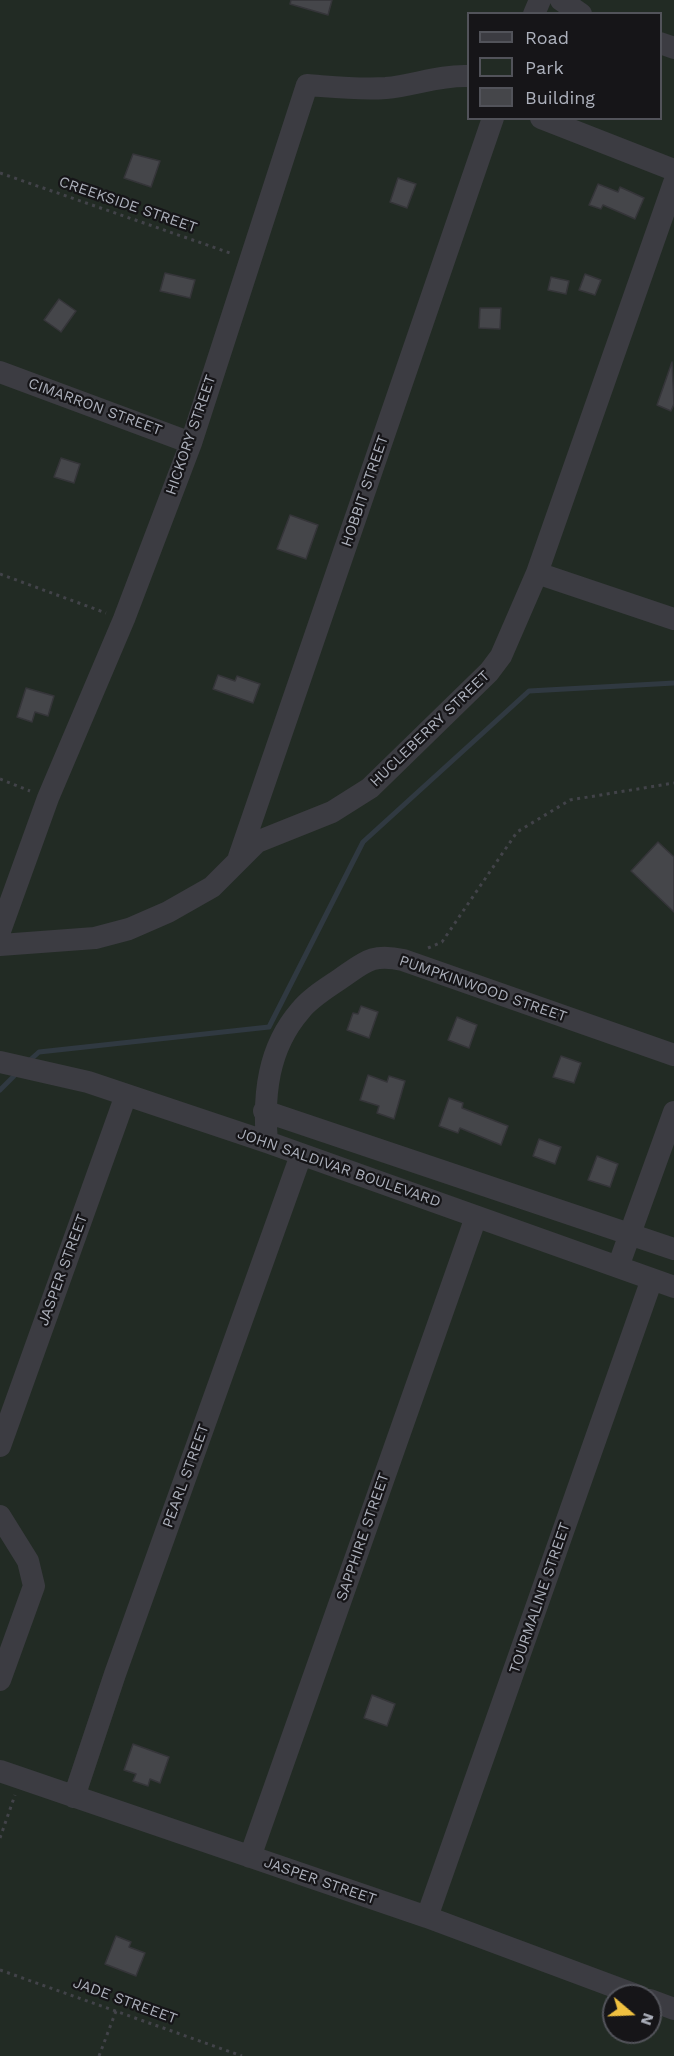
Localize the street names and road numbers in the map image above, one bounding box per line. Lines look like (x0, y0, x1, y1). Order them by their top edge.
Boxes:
street label: CREEKSIDE STREET (57, 173, 199, 237)
street label: HICKORY STREET (162, 372, 220, 498)
street label: CIMARRON STREET (26, 374, 164, 440)
street label: HOBBIT STREET (337, 433, 393, 549)
street label: HUCLEBERRY STREET (366, 667, 494, 791)
street label: PUMPKINWOOD STREET (397, 952, 569, 1026)
street label: JOHN SALDIVAR BOULEVARD (235, 1125, 443, 1211)
street label: JASPER STREET (34, 1212, 92, 1328)
street label: PEARL STREET (159, 1422, 213, 1530)
street label: SAPPHIRE STREET (333, 1471, 393, 1603)
street label: TOURMALINE STREET (506, 1520, 574, 1676)
street label: JASPER STREET (261, 1853, 379, 1909)
street label: JADE STREEET (70, 1974, 180, 2028)

